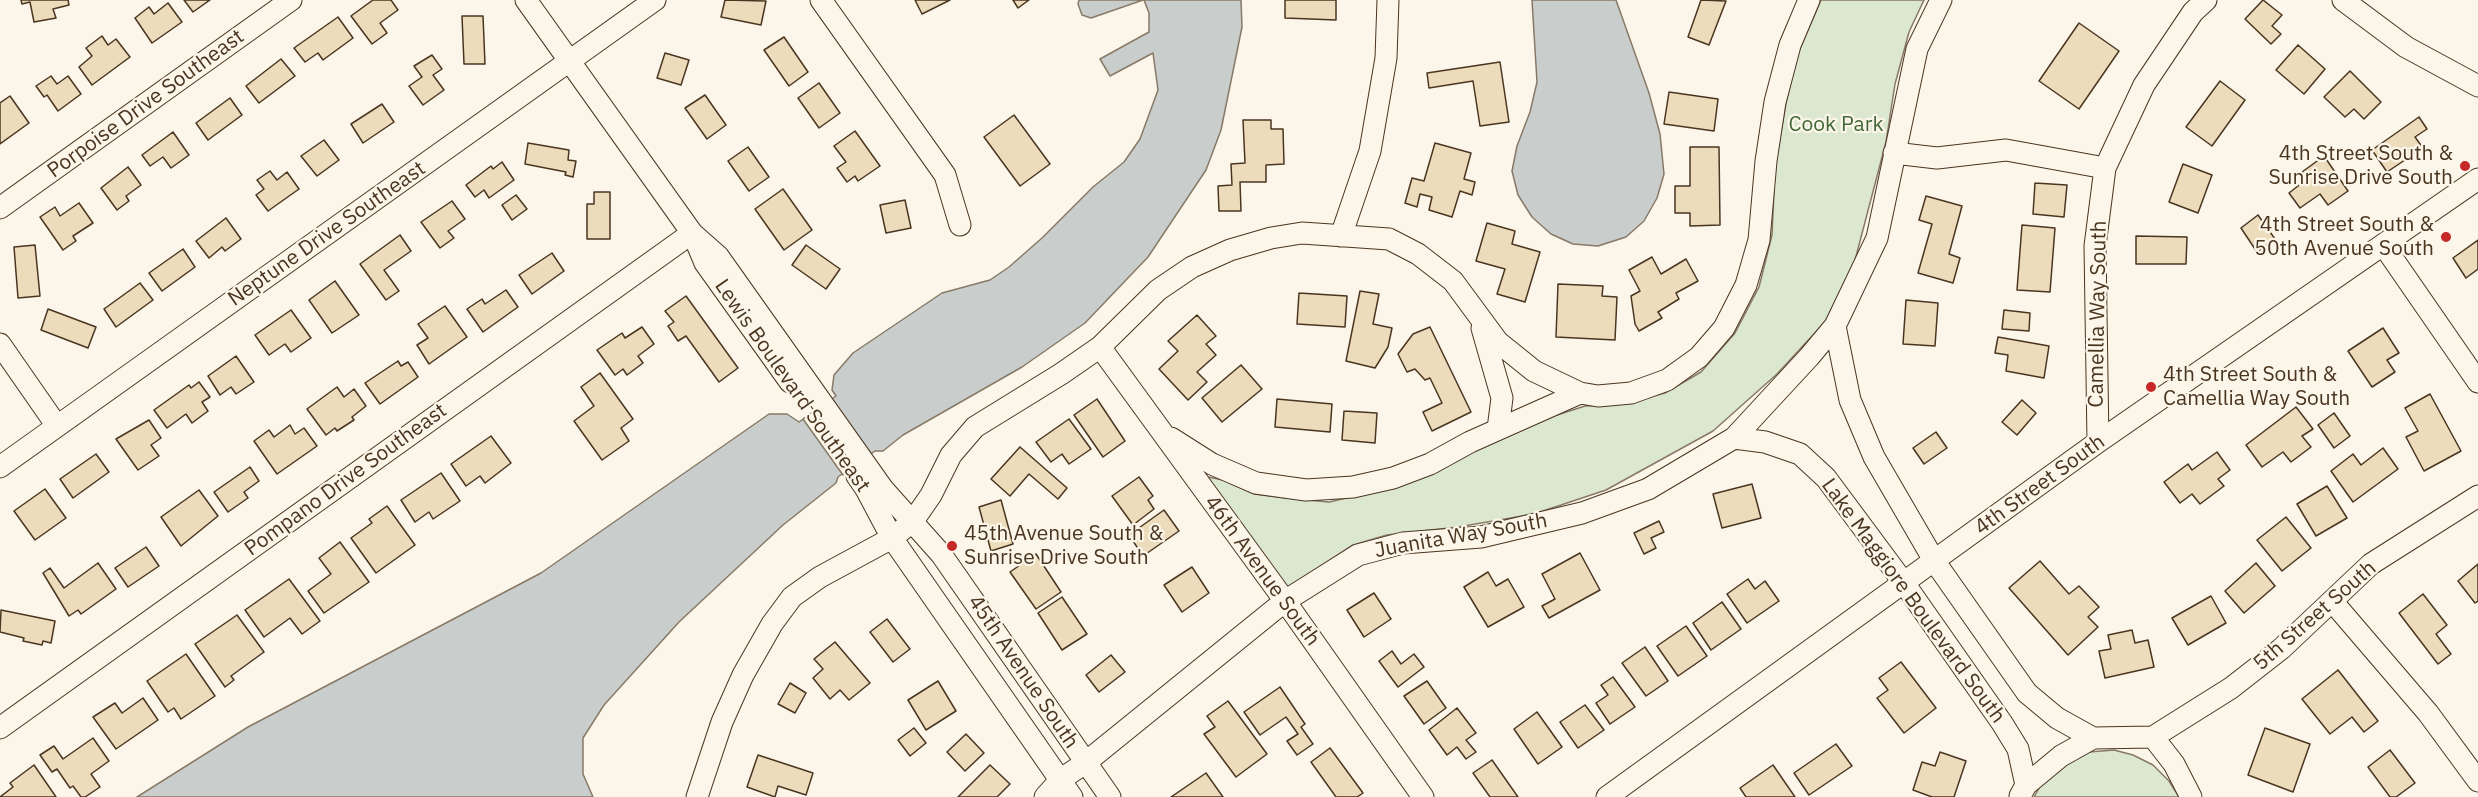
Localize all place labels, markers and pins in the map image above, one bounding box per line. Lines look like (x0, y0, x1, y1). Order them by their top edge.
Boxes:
place label: 4th Street South & Sunrise Drive South (2268, 141, 2453, 191)
marker: 4th Street South & Sunrise Drive South (2458, 159, 2472, 173)
place label: 4th Street South & 50th Avenue South (2254, 212, 2434, 262)
marker: 4th Street South & 50th Avenue South (2439, 230, 2453, 244)
place label: 4th Street South & Camellia Way South (2163, 362, 2350, 412)
marker: 4th Street South & Camellia Way South (2144, 380, 2158, 394)
place label: 45th Avenue South & Sunrise Drive South (964, 521, 1163, 571)
marker: 45th Avenue South & Sunrise Drive South (945, 539, 959, 553)

